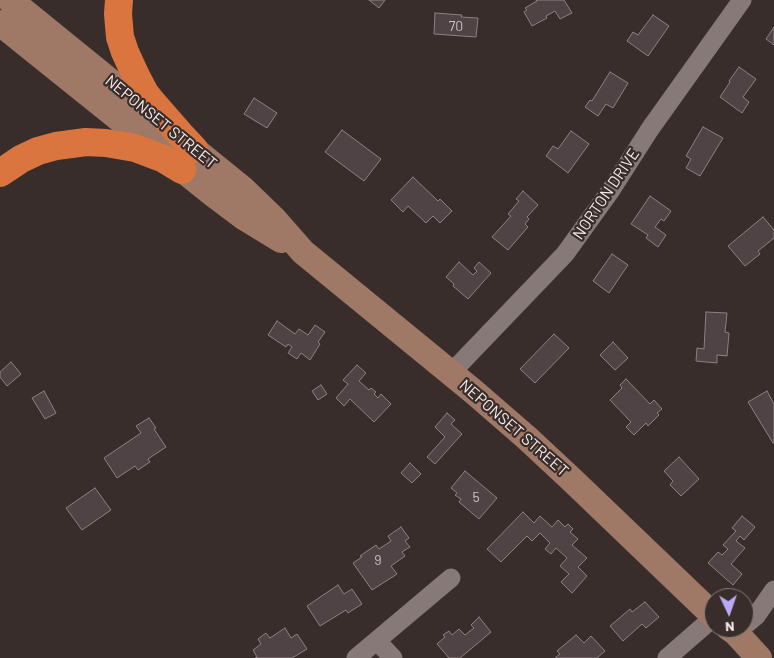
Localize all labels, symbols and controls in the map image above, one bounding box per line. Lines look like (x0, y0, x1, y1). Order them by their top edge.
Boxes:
house number: 70 (449, 18, 463, 34)
street label: NEPONSET STREET (101, 71, 221, 173)
street label: NORTON DRIVE (569, 145, 643, 243)
street label: NEPONSET STREET (456, 375, 572, 481)
house number: 5 (472, 489, 480, 505)
house number: 9 (374, 552, 382, 568)
north arrow (704, 588, 754, 638)
text: N (725, 619, 735, 636)

